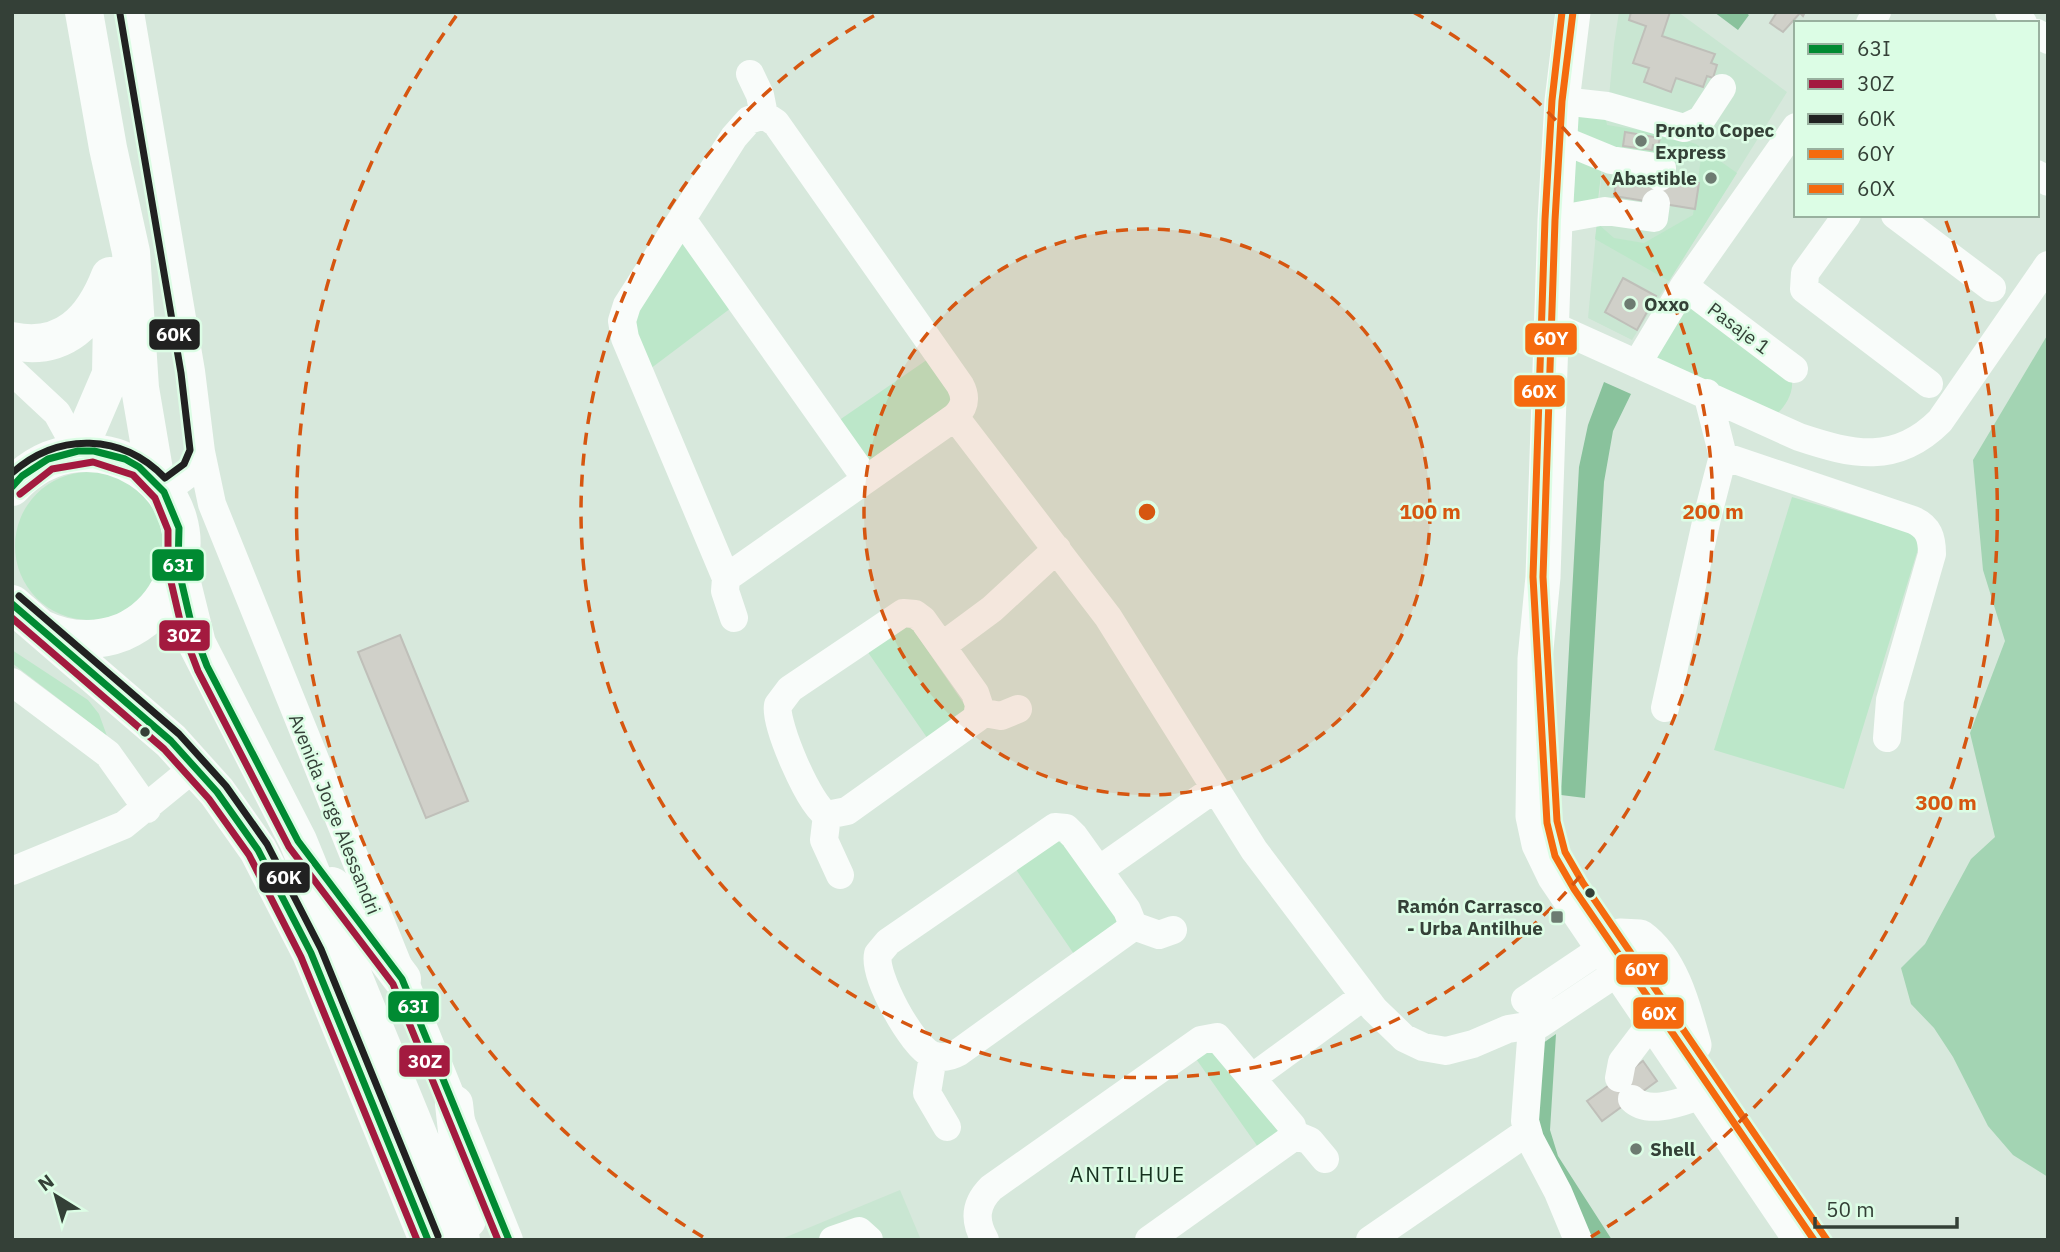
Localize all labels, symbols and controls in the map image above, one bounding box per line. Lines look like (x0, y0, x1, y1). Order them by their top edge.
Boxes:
legend (1794, 21, 2039, 217)
text: 63I (1857, 34, 1891, 62)
text: 30Z (1857, 69, 1894, 97)
text: 60K (1857, 104, 1896, 132)
place label: Pronto Copec Express (1655, 118, 1775, 164)
marker: Pronto Copec Express (1633, 133, 1649, 149)
text: 60Y (1857, 139, 1895, 167)
place label: Abastible (1611, 166, 1697, 190)
marker: Abastible (1703, 170, 1719, 186)
text: 60X (1857, 174, 1895, 202)
place label: Oxxo (1644, 292, 1690, 316)
marker: Oxxo (1622, 296, 1638, 312)
street label: Pasaje 1 (1703, 297, 1775, 359)
line badge: 60K (148, 318, 201, 351)
text: 60K (156, 322, 192, 346)
line badge: 60Y (1524, 322, 1578, 356)
text: 60Y (1533, 326, 1569, 350)
line badge: 60X (1513, 374, 1566, 408)
text: 60X (1521, 379, 1557, 403)
text: 100 m (1399, 497, 1461, 525)
text: 200 m (1682, 497, 1744, 525)
centre of rings (1135, 500, 1159, 524)
line badge: 63I (151, 548, 205, 582)
text: 63I (162, 553, 194, 577)
line badge: 30Z (158, 619, 211, 652)
text: 30Z (167, 623, 201, 647)
street label: Avenida Jorge Alessandri (284, 710, 386, 918)
unlabelled marker (138, 725, 152, 739)
text: 300 m (1915, 788, 1977, 816)
line badge: 60K (258, 861, 311, 894)
text: 60K (266, 865, 302, 889)
unlabelled marker (1583, 886, 1597, 900)
place label: Ramón Carrasco - Urba Antilhue (1397, 894, 1543, 940)
marker: Ramón Carrasco - Urba Antilhue (1549, 909, 1565, 925)
line badge: 60Y (1615, 953, 1669, 986)
text: 60Y (1624, 957, 1660, 981)
line badge: 63I (387, 990, 440, 1023)
text: 63I (397, 994, 429, 1018)
line badge: 60X (1632, 996, 1685, 1030)
text: 60X (1641, 1001, 1677, 1025)
line badge: 30Z (398, 1044, 451, 1078)
text: 30Z (408, 1049, 442, 1073)
place label: Shell (1650, 1137, 1695, 1161)
marker: Shell (1628, 1141, 1644, 1157)
district label: ANTILHUE (1070, 1160, 1186, 1188)
north arrow (21, 1161, 91, 1231)
text: N (33, 1169, 58, 1196)
scale bar (1815, 1186, 1957, 1230)
text: 50 m (1826, 1195, 1875, 1223)

